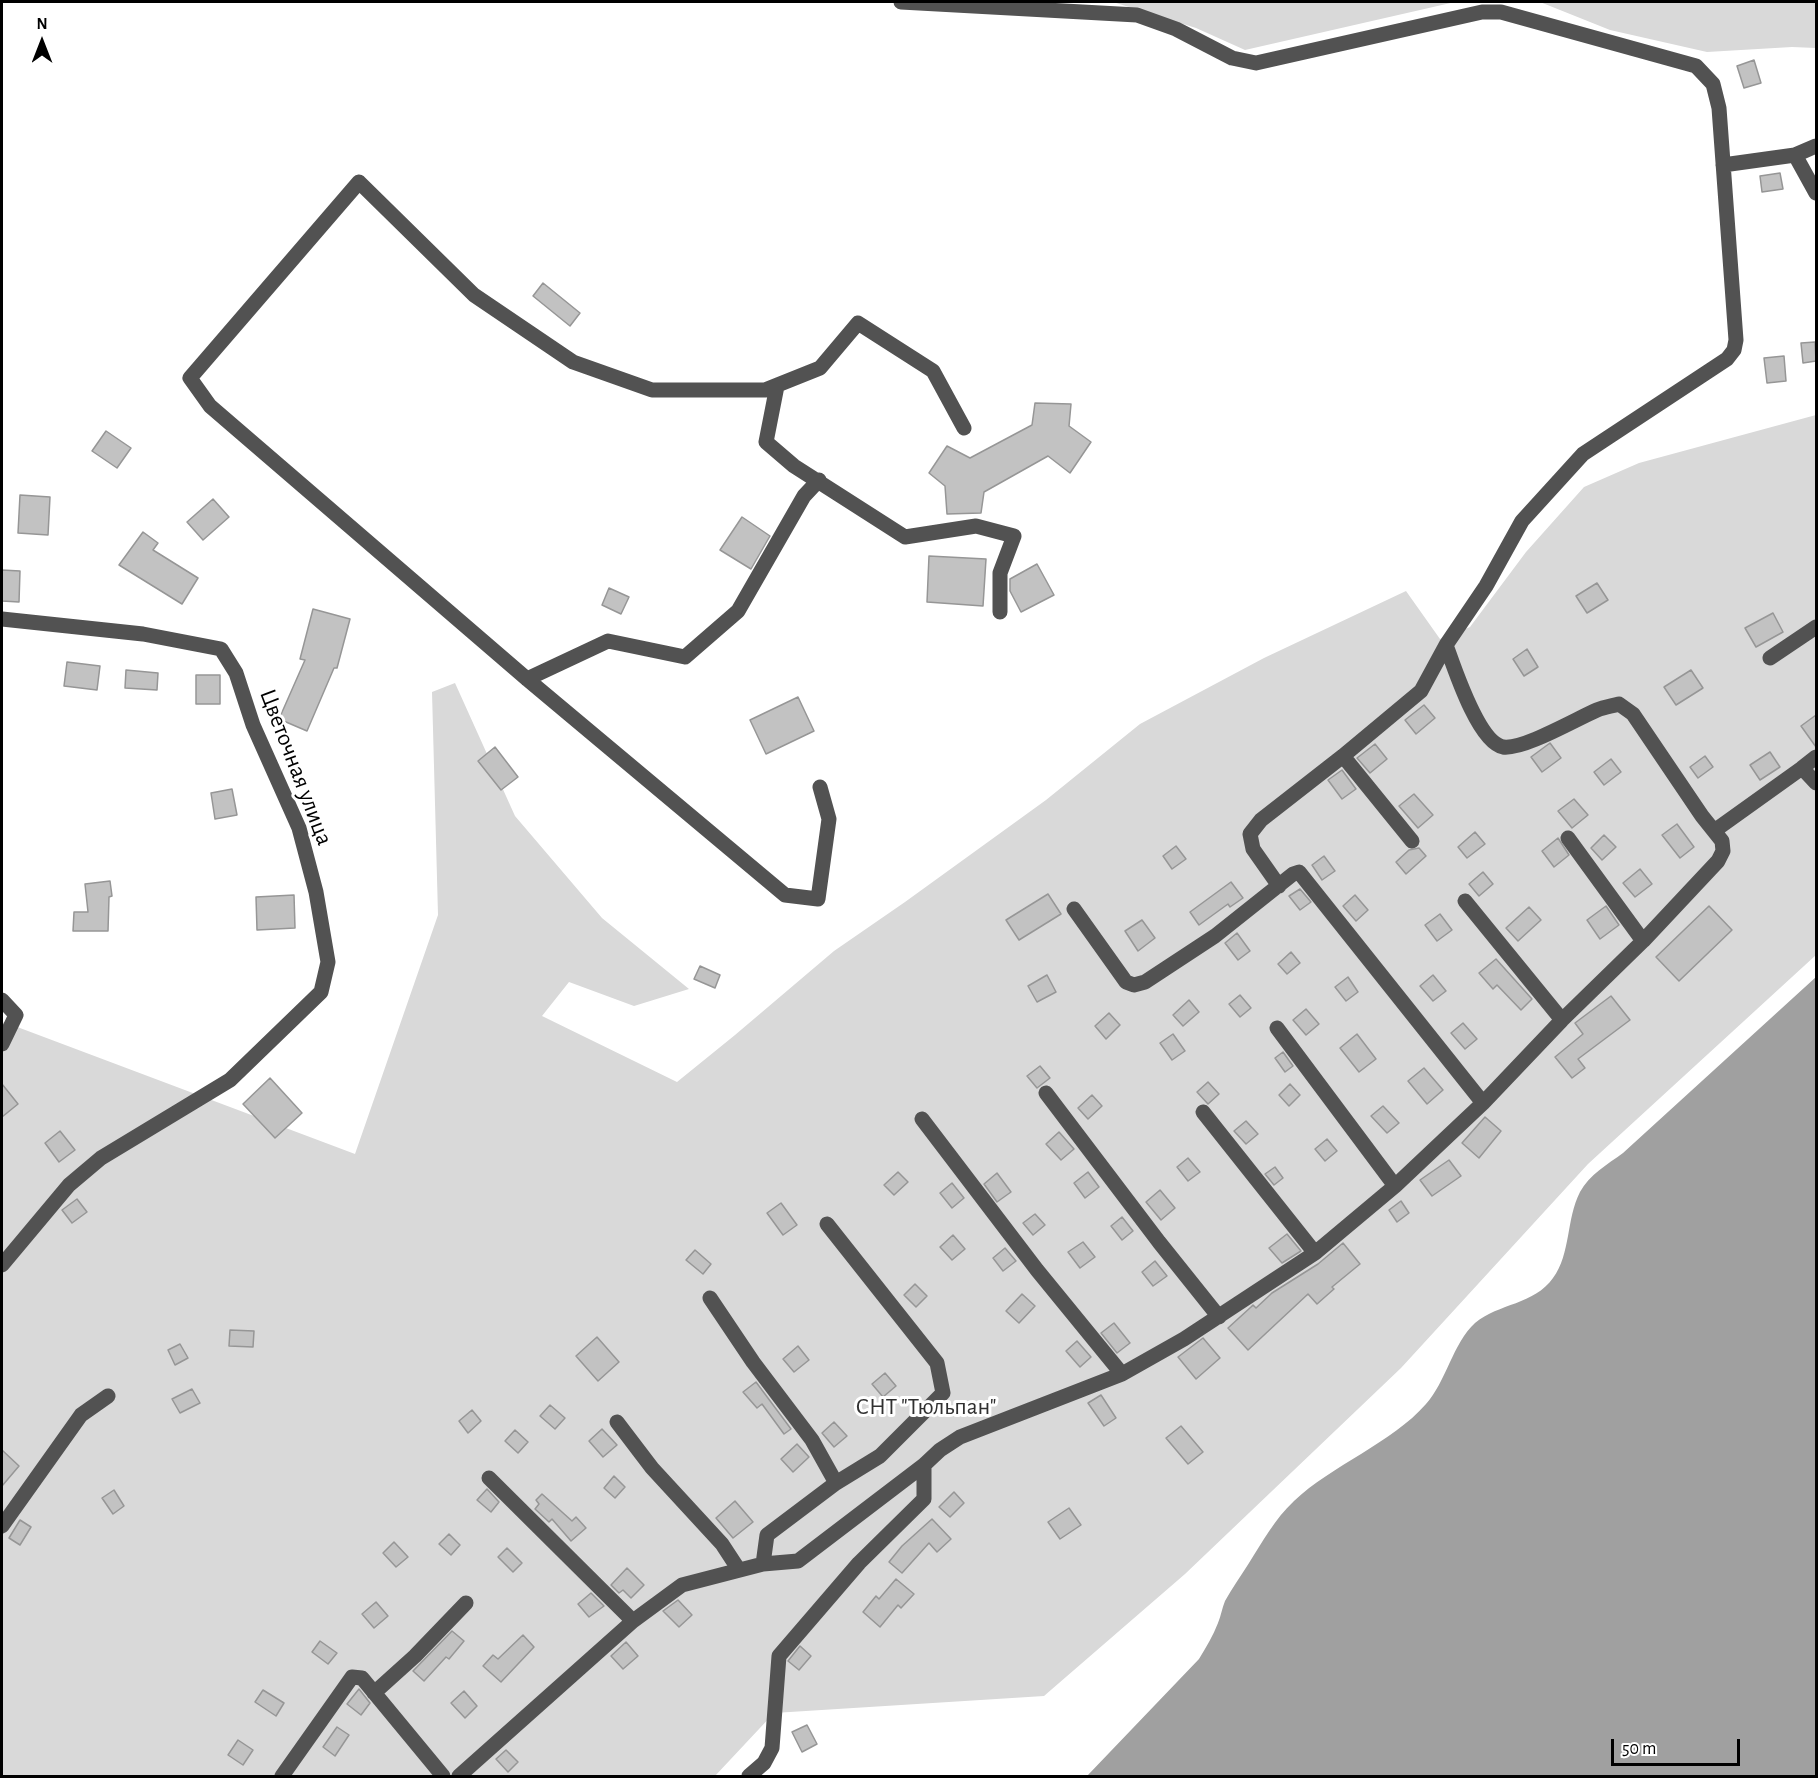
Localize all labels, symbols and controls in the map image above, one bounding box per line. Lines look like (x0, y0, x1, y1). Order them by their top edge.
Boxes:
north arrow (12, 12, 72, 72)
text: N (36, 16, 48, 32)
street label: Цветочная улица (253, 685, 339, 849)
park label: СНТ "Тюльпан" (856, 1393, 996, 1421)
scale bar (1614, 1727, 1743, 1765)
text: 50 m (1622, 1740, 1656, 1758)

